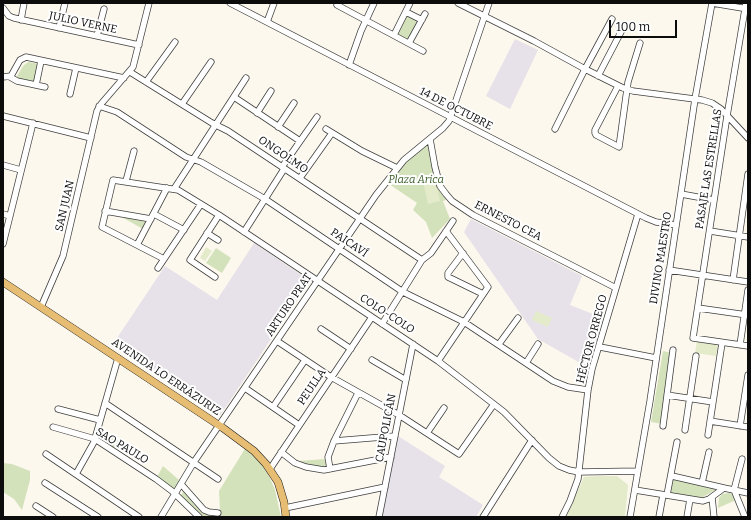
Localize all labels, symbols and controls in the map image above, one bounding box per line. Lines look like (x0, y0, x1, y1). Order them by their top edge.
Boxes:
street label: JULIO VERNE (48, 9, 118, 37)
scale bar (611, 12, 679, 38)
text: 100 m (616, 20, 650, 34)
street label: 14 DE OCTUBRE (417, 85, 495, 133)
street label: PASAJE LAS ESTRELLAS (693, 108, 725, 230)
street label: ONGOLMO (256, 134, 310, 176)
park label: Plaza Arica (388, 173, 444, 187)
street label: SAN JUAN (53, 179, 77, 233)
street label: ERNESTO CEA (472, 198, 544, 244)
street label: DIVINO MAESTRO (647, 211, 675, 305)
street label: PAICAVÍ (328, 226, 370, 260)
street label: ARTURO PRAT (263, 271, 315, 339)
street label: COLO-COLO (357, 291, 417, 337)
street label: HÉCTOR ORREGO (574, 293, 610, 385)
street label: AVENIDA LO ERRÁZURIZ (109, 336, 223, 418)
street label: PEULLA (295, 366, 329, 408)
street label: CAUPOLICÁN (373, 393, 399, 463)
street label: SAO PAULO (93, 425, 151, 467)

